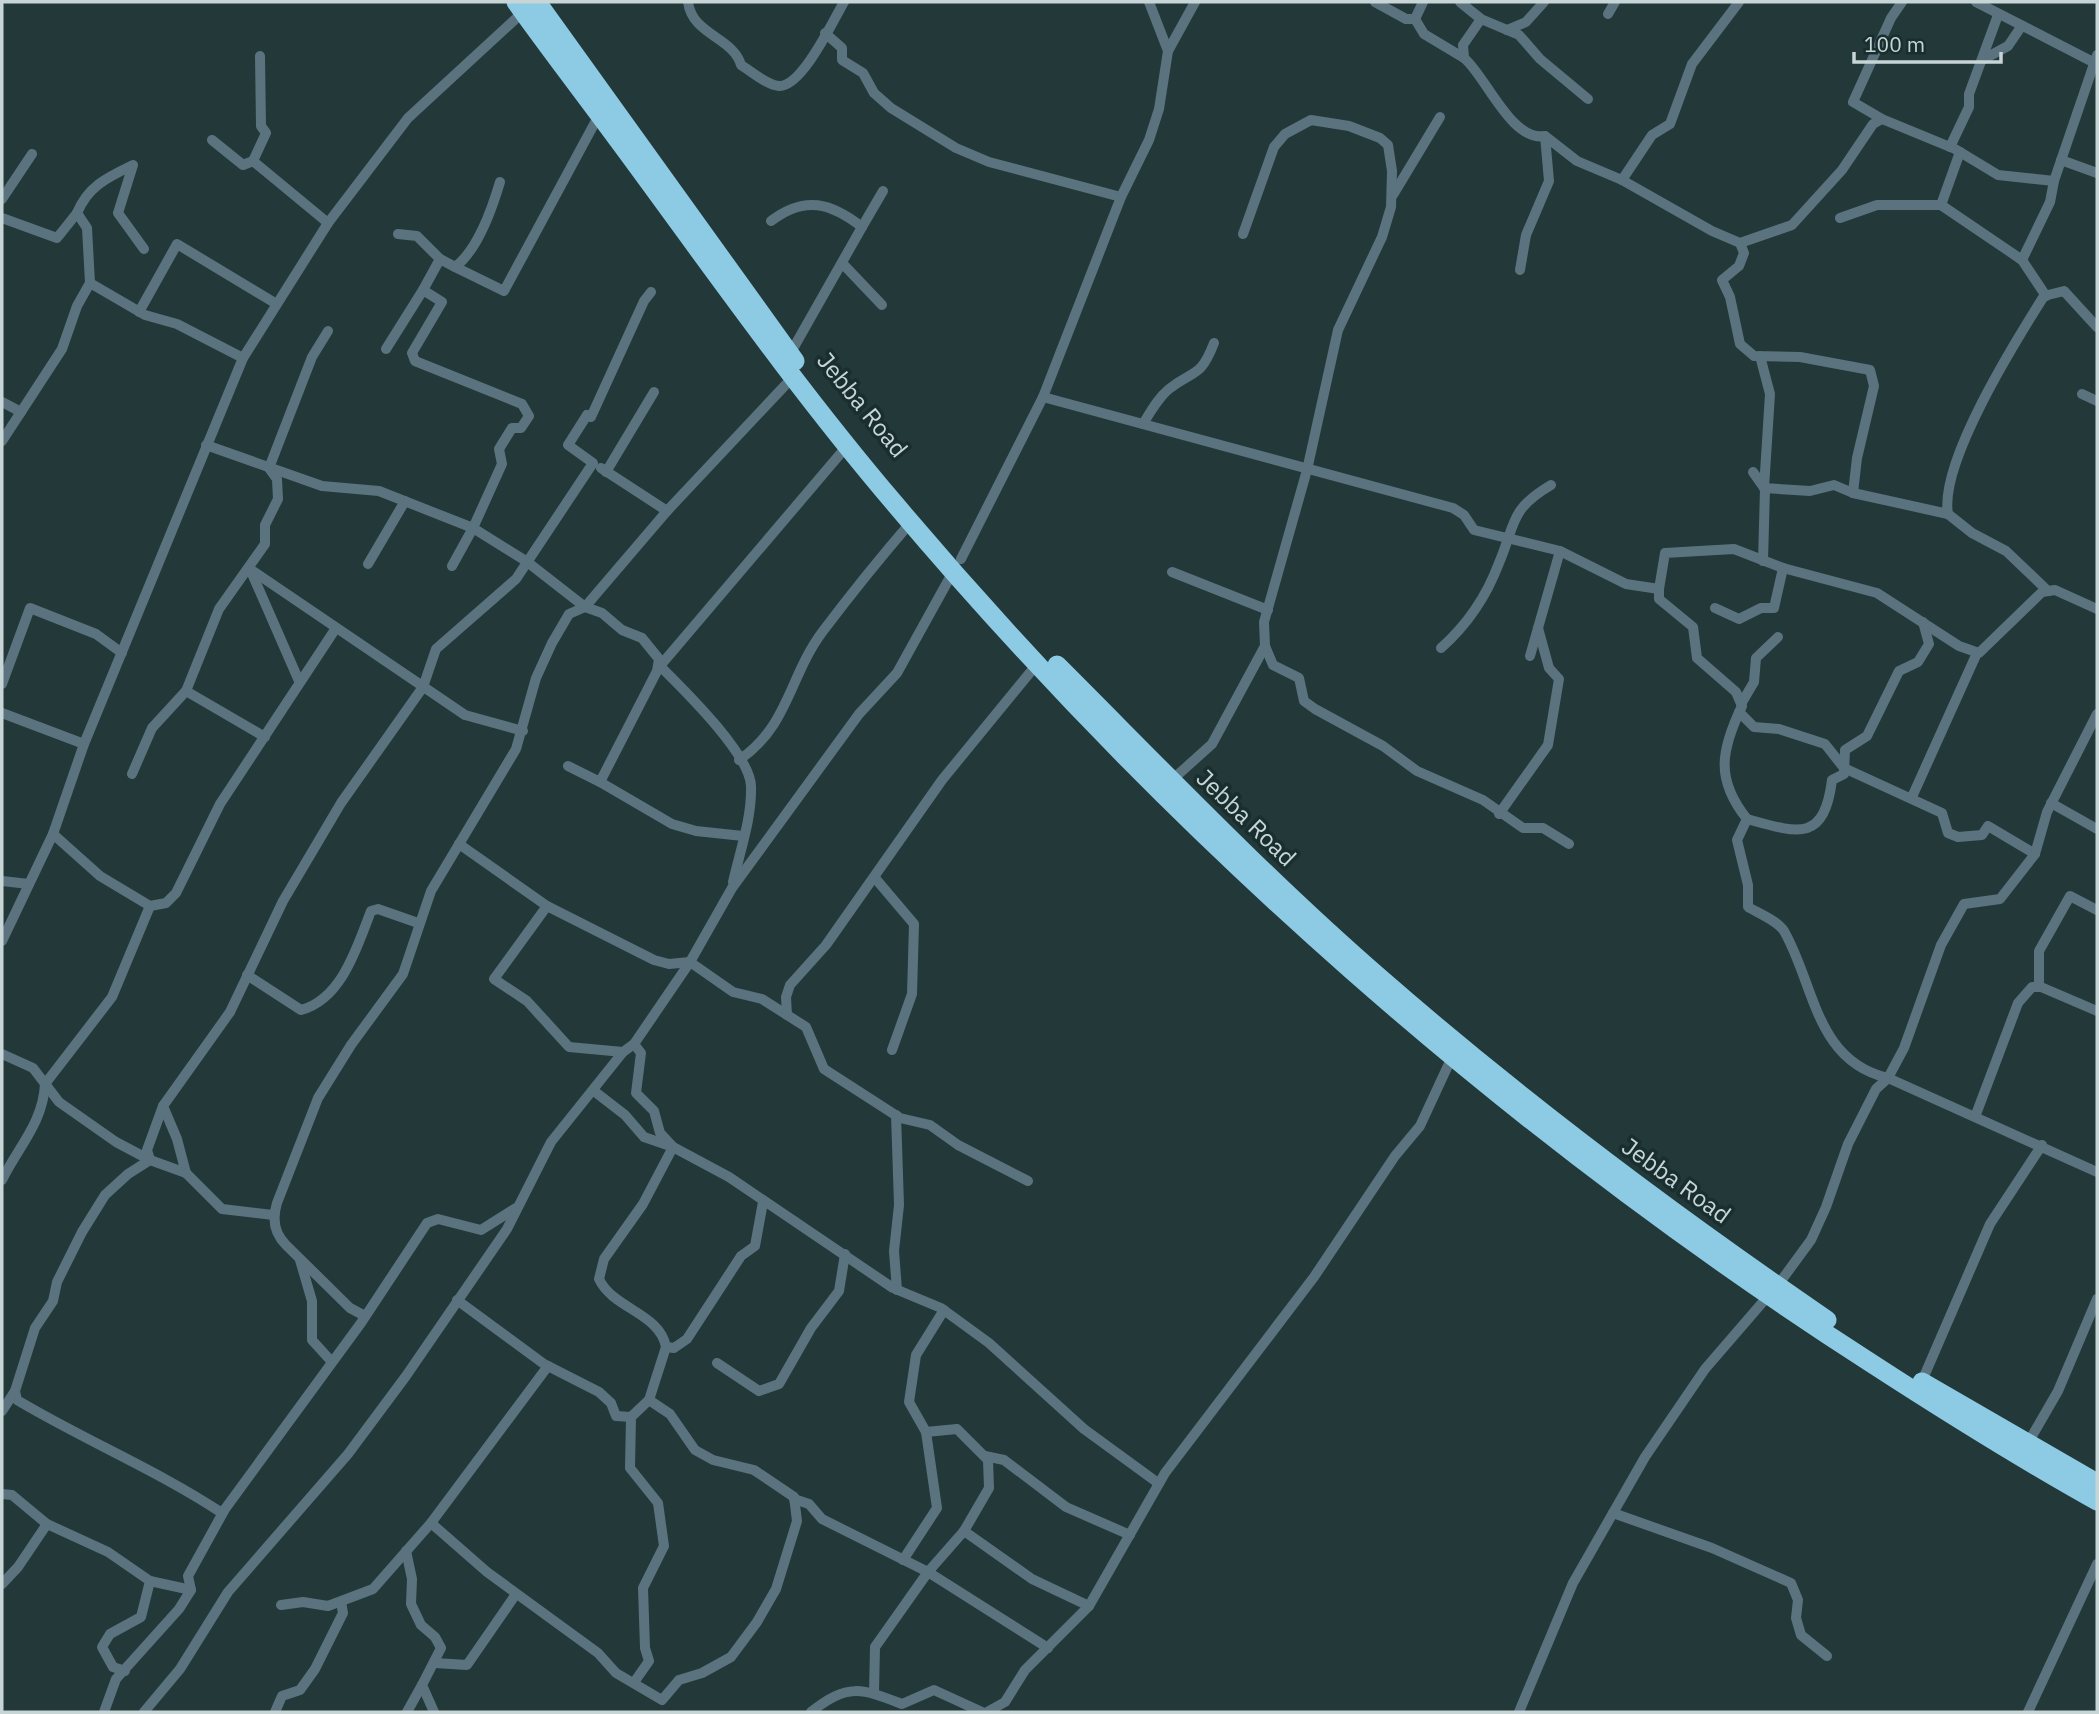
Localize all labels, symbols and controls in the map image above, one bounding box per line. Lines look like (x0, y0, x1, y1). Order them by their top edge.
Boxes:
scale bar (1854, 21, 2001, 65)
text: 100 m (1864, 30, 1925, 58)
street label: Jebba Road (810, 345, 915, 464)
street label: Jebba Road (1190, 762, 1303, 873)
street label: Jebba Road (1616, 1130, 1737, 1230)

